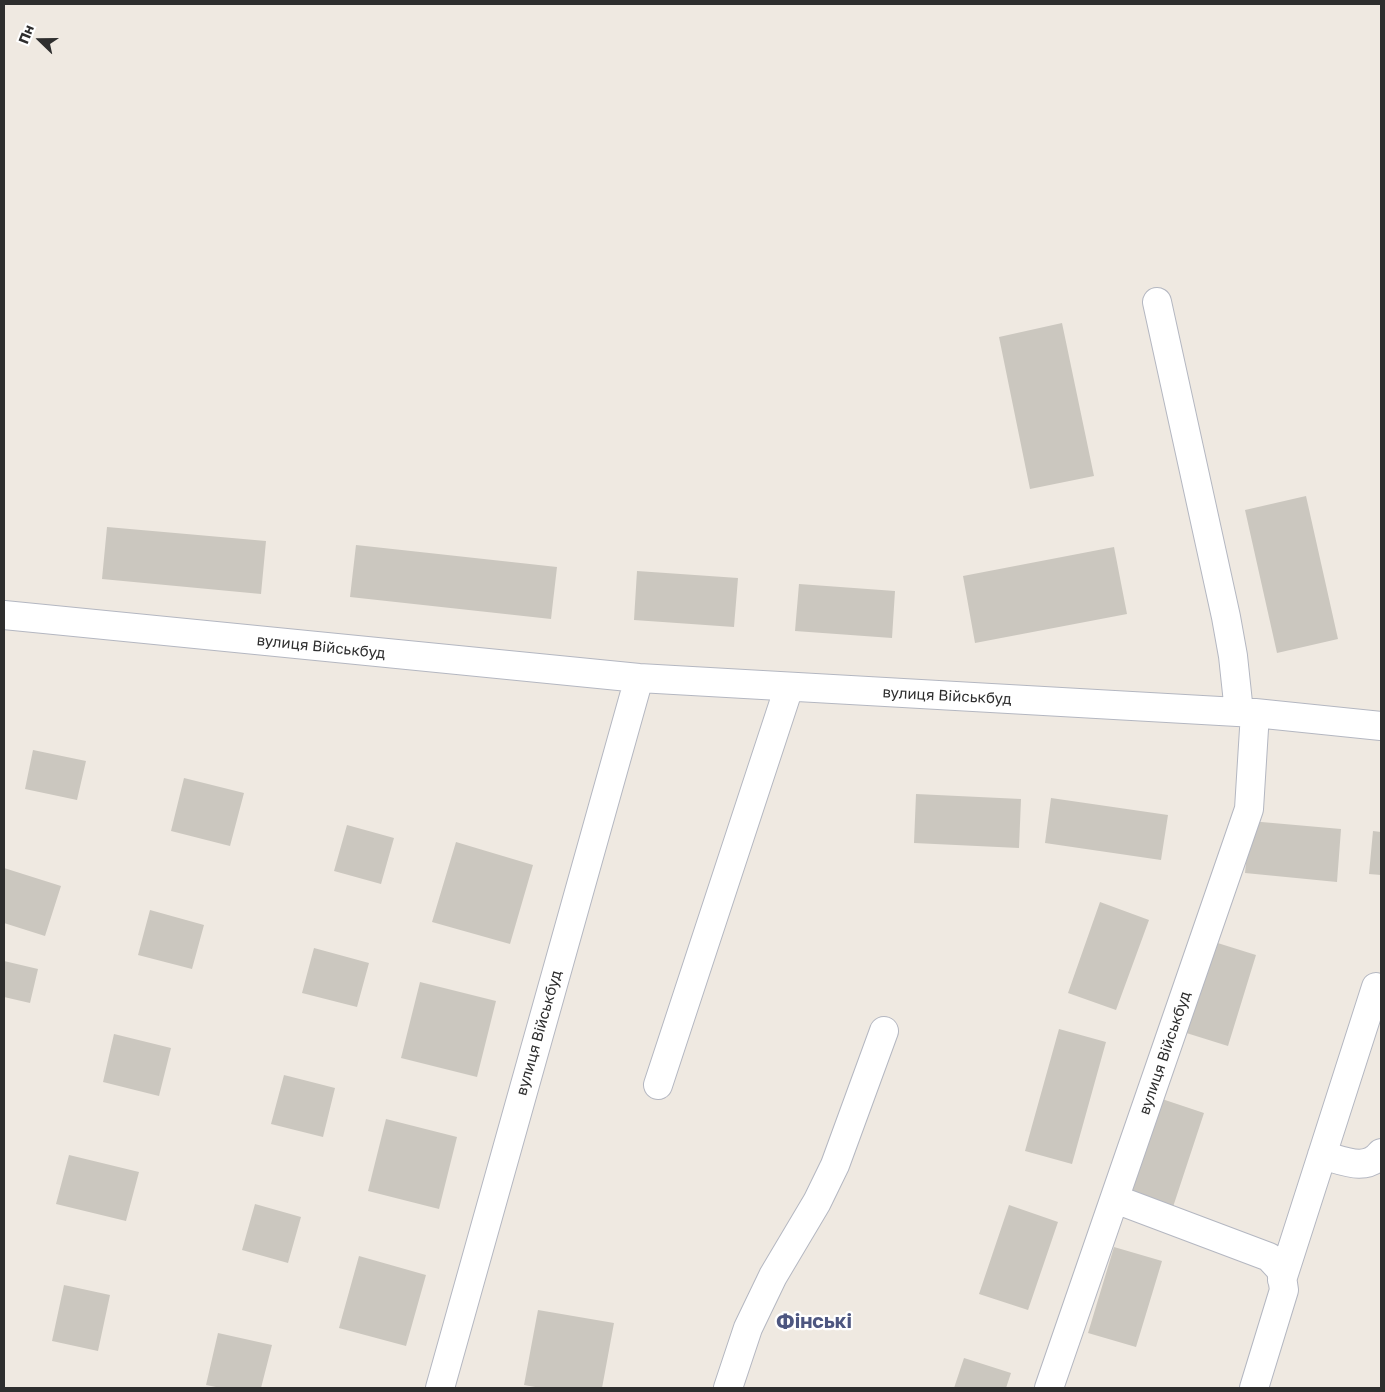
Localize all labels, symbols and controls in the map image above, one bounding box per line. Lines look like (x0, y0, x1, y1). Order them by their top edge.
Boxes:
north arrow (15, 15, 65, 65)
text: Пн (14, 22, 37, 46)
street label: вулиця Військбуд (256, 631, 386, 663)
street label: вулиця Військбуд (882, 684, 1012, 708)
street label: вулиця Військбуд (513, 968, 565, 1098)
street label: вулиця Військбуд (1135, 989, 1195, 1117)
district label: Фінські (776, 1310, 852, 1334)

